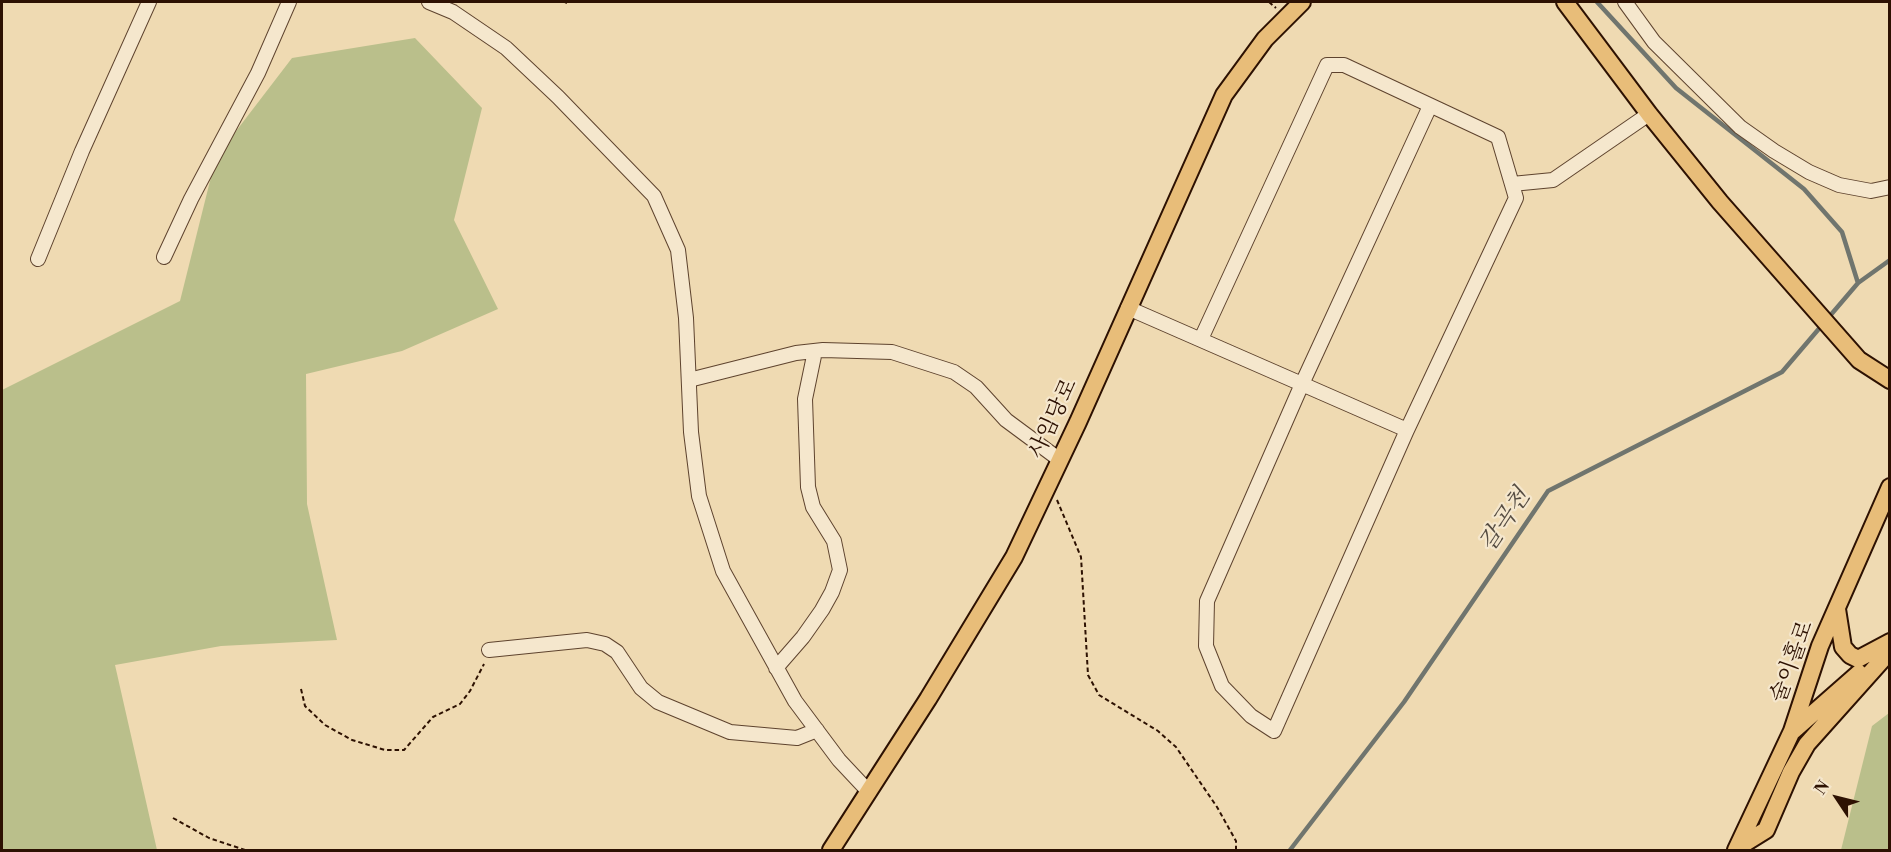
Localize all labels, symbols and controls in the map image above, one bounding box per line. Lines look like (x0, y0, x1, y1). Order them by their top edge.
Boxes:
street label: 사임당로 (1024, 375, 1084, 463)
water label: 갈곡천 (1475, 484, 1537, 558)
street label: 술이홀로 (1766, 618, 1820, 706)
north arrow (1807, 768, 1867, 828)
text: N (1810, 777, 1834, 799)

